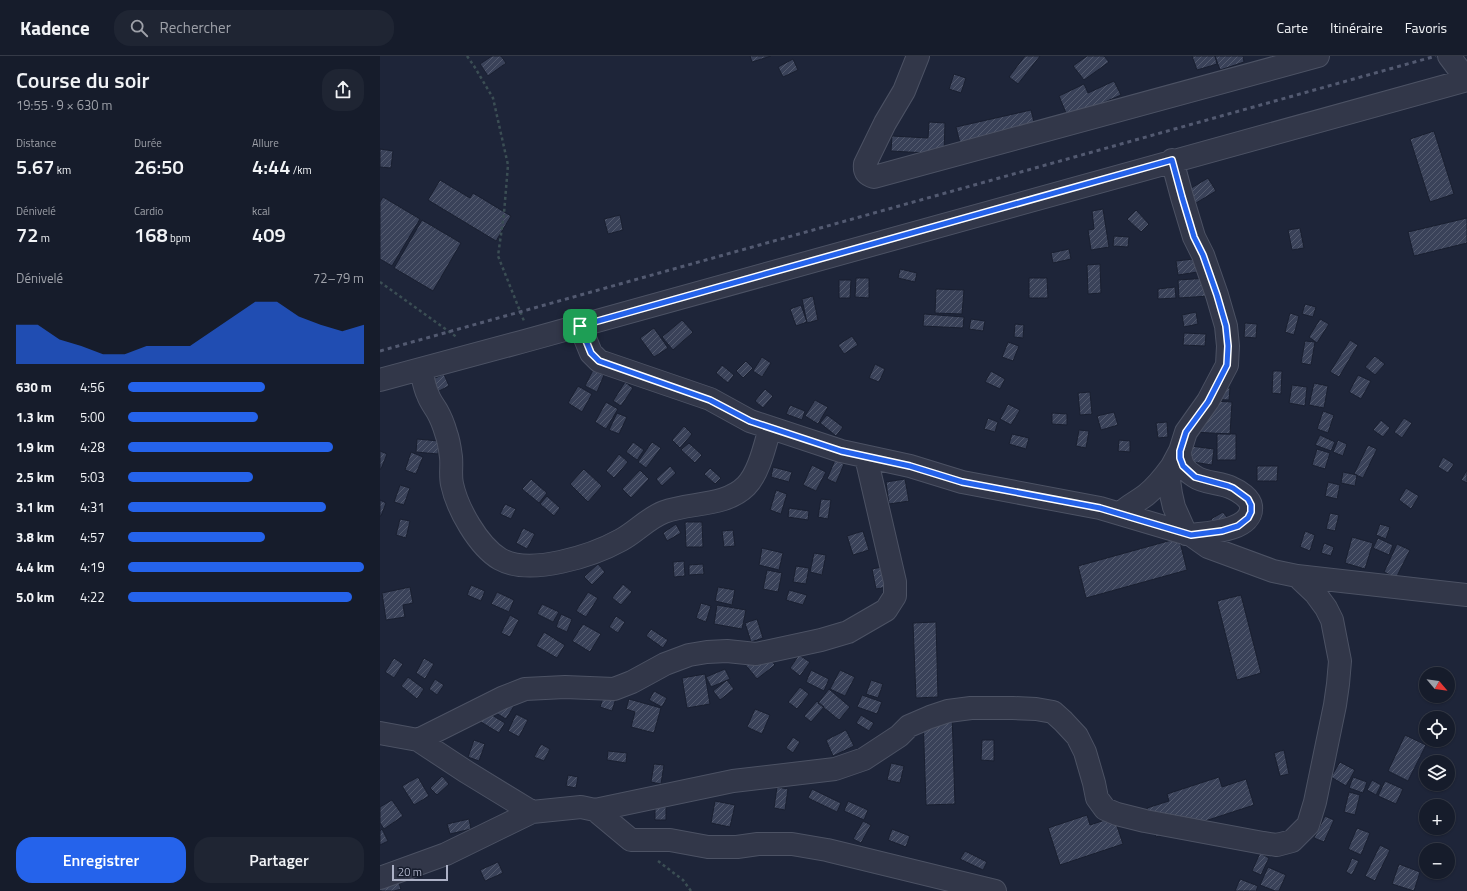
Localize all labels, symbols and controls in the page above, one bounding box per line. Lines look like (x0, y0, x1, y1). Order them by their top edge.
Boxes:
search box (114, 10, 394, 46)
text: Kadence (20, 13, 90, 42)
text: Rechercher (160, 16, 231, 39)
icon: search (128, 17, 150, 39)
text: Carte (1277, 17, 1308, 38)
text: Itinéraire (1330, 17, 1383, 38)
text: Favoris (1405, 17, 1447, 38)
text: Course du soir (16, 63, 150, 97)
button: share (322, 69, 364, 111)
text: 19:55 · 9 × 630 m (16, 95, 112, 115)
text: Distance (16, 135, 56, 151)
text: Durée (134, 135, 162, 151)
text: Allure (252, 135, 279, 151)
text: 5.67 (16, 151, 54, 182)
text: 26:50 (134, 151, 184, 182)
text: 4:44 (252, 151, 290, 182)
text: km (54, 162, 71, 178)
text: /km (290, 162, 312, 178)
text: Dénivelé (16, 203, 56, 219)
text: Cardio (134, 203, 163, 219)
text: kcal (252, 203, 270, 219)
text: 72 (16, 219, 38, 250)
text: 168 (134, 219, 168, 250)
text: 409 (252, 219, 286, 250)
text: m (38, 230, 50, 246)
text: bpm (168, 230, 191, 246)
text: Dénivelé (16, 268, 63, 288)
text: 72–79 m (313, 268, 364, 288)
pin (563, 309, 597, 343)
icon: arrive (569, 315, 591, 337)
text: 630 m (16, 377, 52, 397)
text: 4:56 (80, 377, 105, 397)
text: 1.3 km (16, 407, 54, 427)
text: 5:00 (80, 407, 105, 427)
text: 1.9 km (16, 437, 54, 457)
text: 4:28 (80, 437, 105, 457)
text: 2.5 km (16, 467, 54, 487)
text: 5:03 (80, 467, 105, 487)
text: 3.1 km (16, 497, 54, 517)
text: 4:31 (80, 497, 105, 517)
text: 3.8 km (16, 527, 54, 547)
text: 4:57 (80, 527, 105, 547)
text: 4.4 km (16, 557, 54, 577)
text: 4:19 (80, 557, 105, 577)
text: 5.0 km (16, 587, 54, 607)
text: 4:22 (80, 587, 105, 607)
north arrow (1419, 667, 1455, 703)
map controls (1419, 667, 1455, 879)
button: locate (1419, 711, 1455, 747)
button: layers (1419, 755, 1455, 791)
button: + (1419, 799, 1455, 835)
button: Enregistrer (16, 837, 186, 883)
button: Partager (194, 837, 364, 883)
button: − (1419, 843, 1455, 879)
scale bar (392, 863, 448, 882)
text: 20 m (398, 864, 422, 880)

